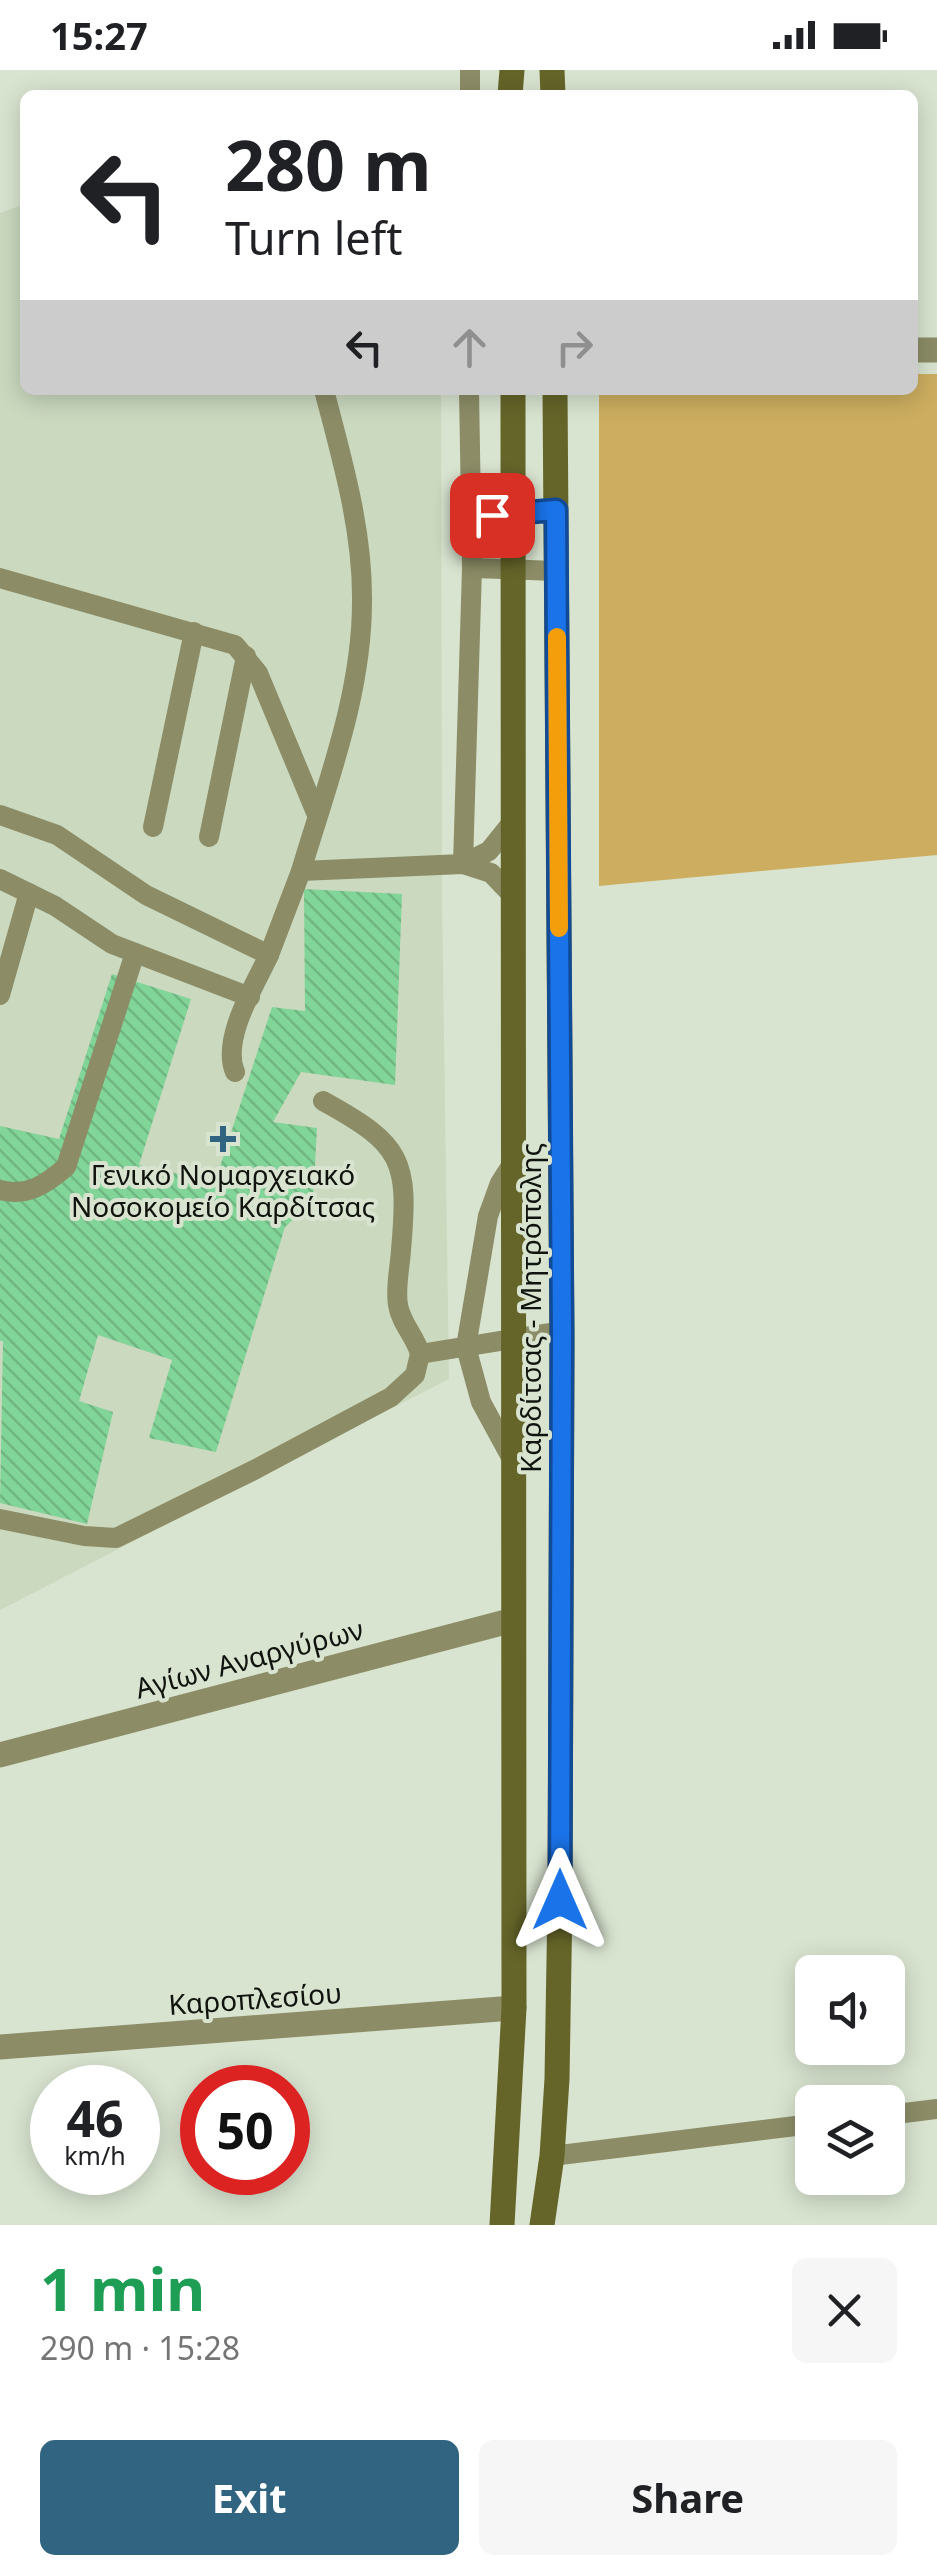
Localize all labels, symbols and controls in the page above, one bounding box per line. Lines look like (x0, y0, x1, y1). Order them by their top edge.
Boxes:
text: 15:27 (50, 9, 148, 61)
text: 280 m (225, 116, 432, 212)
icon: left (60, 130, 190, 260)
text: Turn left (225, 207, 402, 268)
icon: left (337, 320, 392, 375)
icon: ahead (442, 320, 497, 375)
icon: right (547, 320, 602, 375)
pin (450, 473, 535, 558)
icon: arrive (465, 488, 520, 543)
marker: Γενικό Νομαρχειακό Νοσοκομείο Καρδίτσας (210, 1126, 236, 1152)
street label: Καρδίτσας - Μητρόπολης (511, 1143, 549, 1473)
place label: Γενικό Νομαρχειακό Νοσοκομείο Καρδίτσας (71, 1155, 375, 1225)
street label: Αγίων Αναργύρων (131, 1609, 367, 1707)
position arrow (508, 1848, 612, 1952)
map controls (795, 1955, 905, 2195)
button: sound (795, 1955, 905, 2065)
street label: Καροπλεσίου (167, 1973, 343, 2023)
speed limit sign: 50 (180, 2065, 310, 2195)
text: 46 (66, 2084, 124, 2152)
button: layers (795, 2085, 905, 2195)
text: km/h (64, 2138, 126, 2172)
text: 1 min (40, 2247, 205, 2329)
button: close (792, 2258, 897, 2363)
text: 290 m · 15:28 (40, 2326, 240, 2369)
button: Exit (40, 2440, 459, 2555)
button: Share (479, 2440, 897, 2555)

